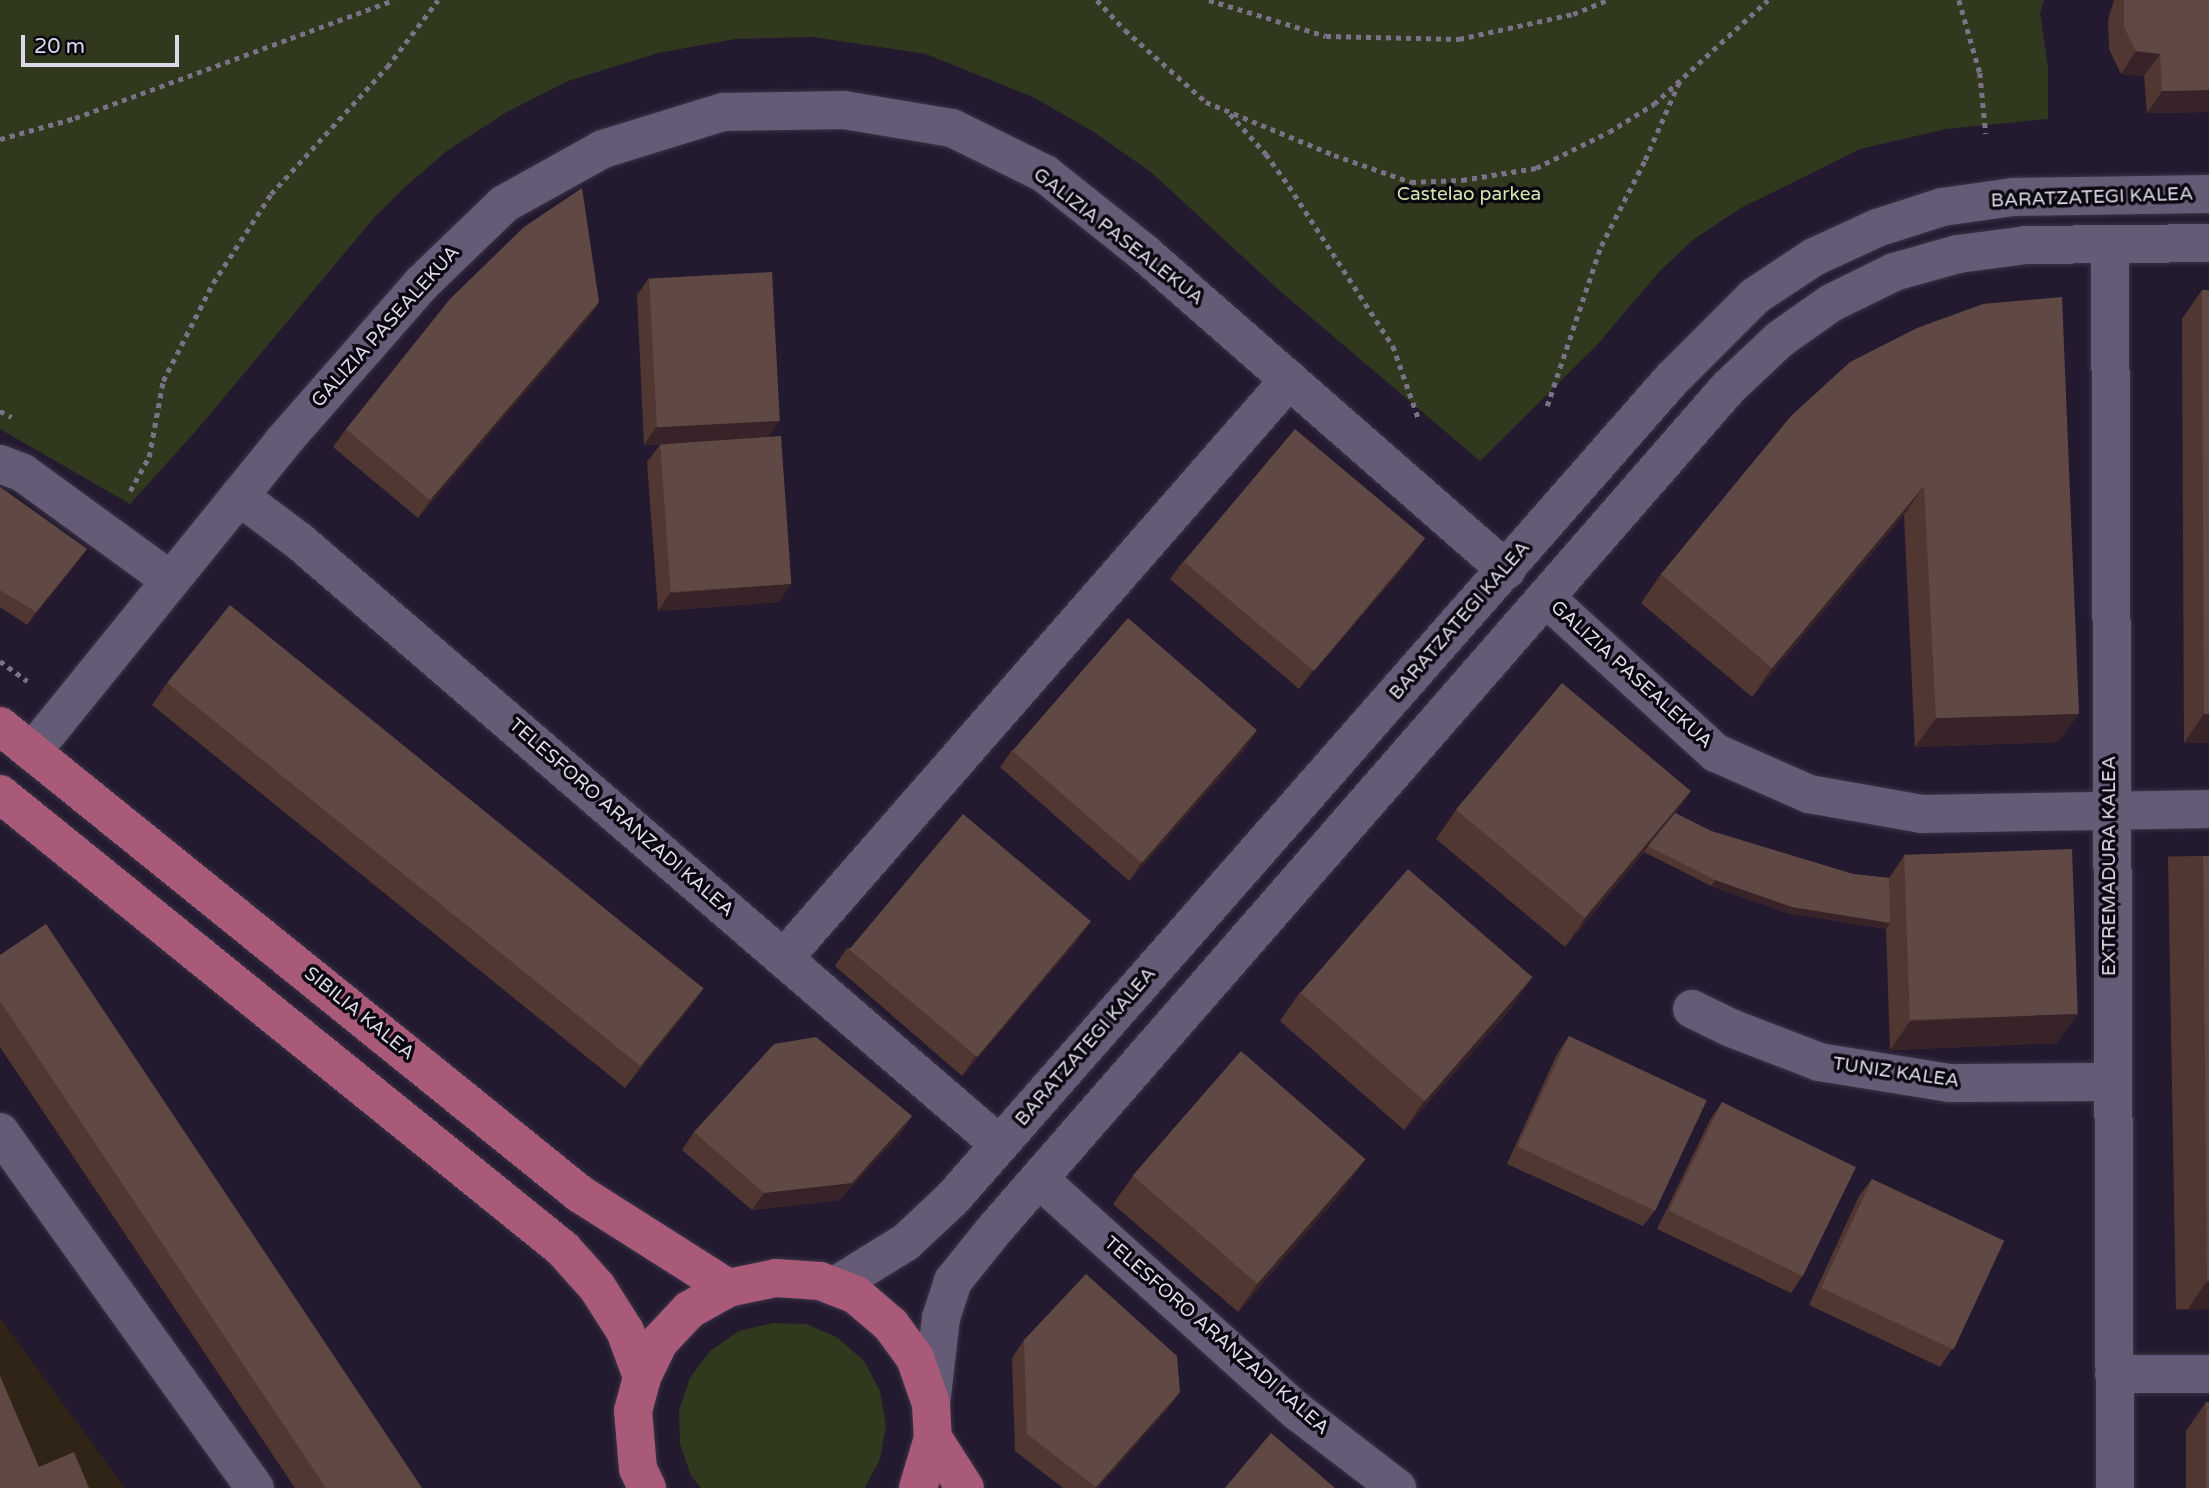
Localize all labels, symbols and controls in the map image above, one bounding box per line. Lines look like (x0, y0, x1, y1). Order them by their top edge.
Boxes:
scale bar (24, 21, 182, 65)
text: 20 m (34, 34, 85, 59)
street label: GALIZIA PASEALEKUA (1028, 163, 1208, 311)
street label: BARATZATEGI KALEA (1990, 183, 2194, 213)
park label: Castelao parkea (1397, 184, 1541, 206)
street label: GALIZIA PASEALEKUA (307, 241, 465, 413)
street label: BARATZATEGI KALEA (1385, 537, 1535, 705)
street label: GALIZIA PASEALEKUA (1545, 596, 1717, 754)
street label: TELESFORO ARANZADI KALEA (504, 714, 738, 922)
street label: EXTREMADURA KALEA (2099, 756, 2121, 976)
street label: SIBILIA KALEA (299, 963, 419, 1065)
street label: BARATZATEGI KALEA (1011, 963, 1161, 1131)
street label: TUNIZ KALEA (1831, 1053, 1961, 1093)
street label: TELESFORO ARANZADI KALEA (1099, 1232, 1333, 1440)

